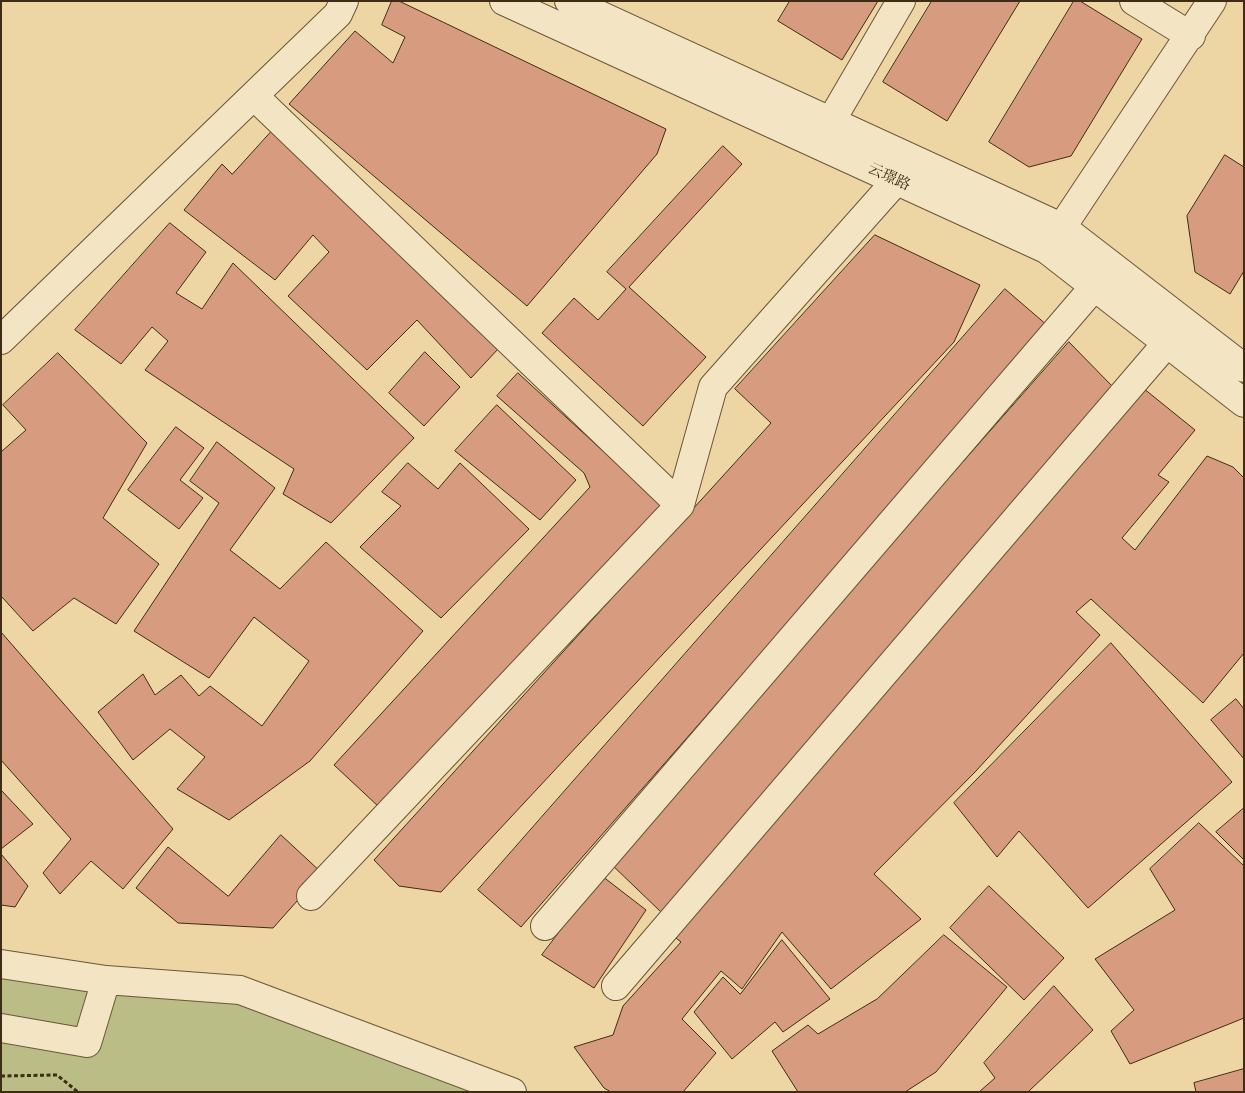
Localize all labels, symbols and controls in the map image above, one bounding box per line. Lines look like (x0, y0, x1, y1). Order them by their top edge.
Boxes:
street label: 云璟路 (865, 159, 913, 195)

